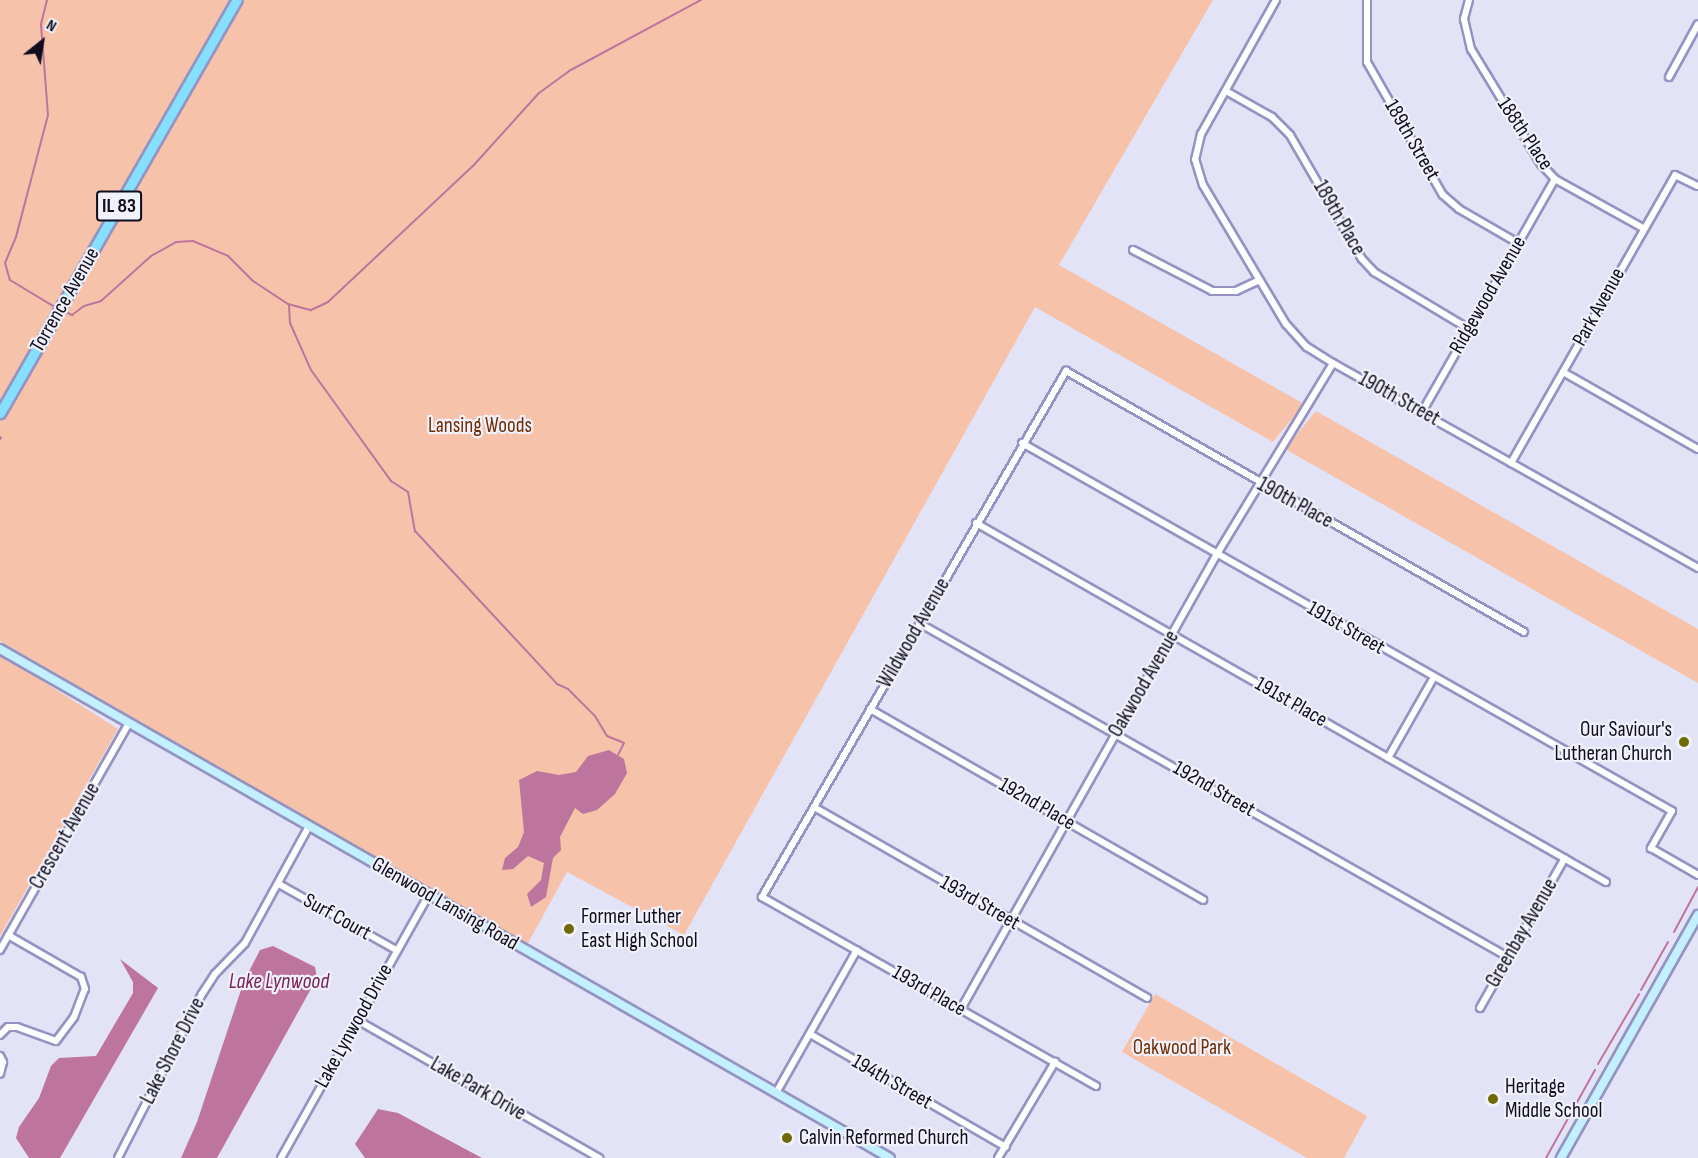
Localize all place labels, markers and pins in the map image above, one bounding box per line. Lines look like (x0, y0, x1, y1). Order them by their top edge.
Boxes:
place label: Our Saviour's Lutheran Church (1554, 717, 1672, 767)
marker: Our Saviour's Lutheran Church (1677, 735, 1691, 749)
place label: Former Luther East High School (581, 904, 698, 954)
marker: Former Luther East High School (562, 922, 576, 936)
place label: Heritage Middle School (1505, 1074, 1602, 1124)
marker: Heritage Middle School (1486, 1092, 1500, 1106)
place label: Calvin Reformed Church (799, 1125, 968, 1151)
marker: Calvin Reformed Church (780, 1131, 794, 1145)

